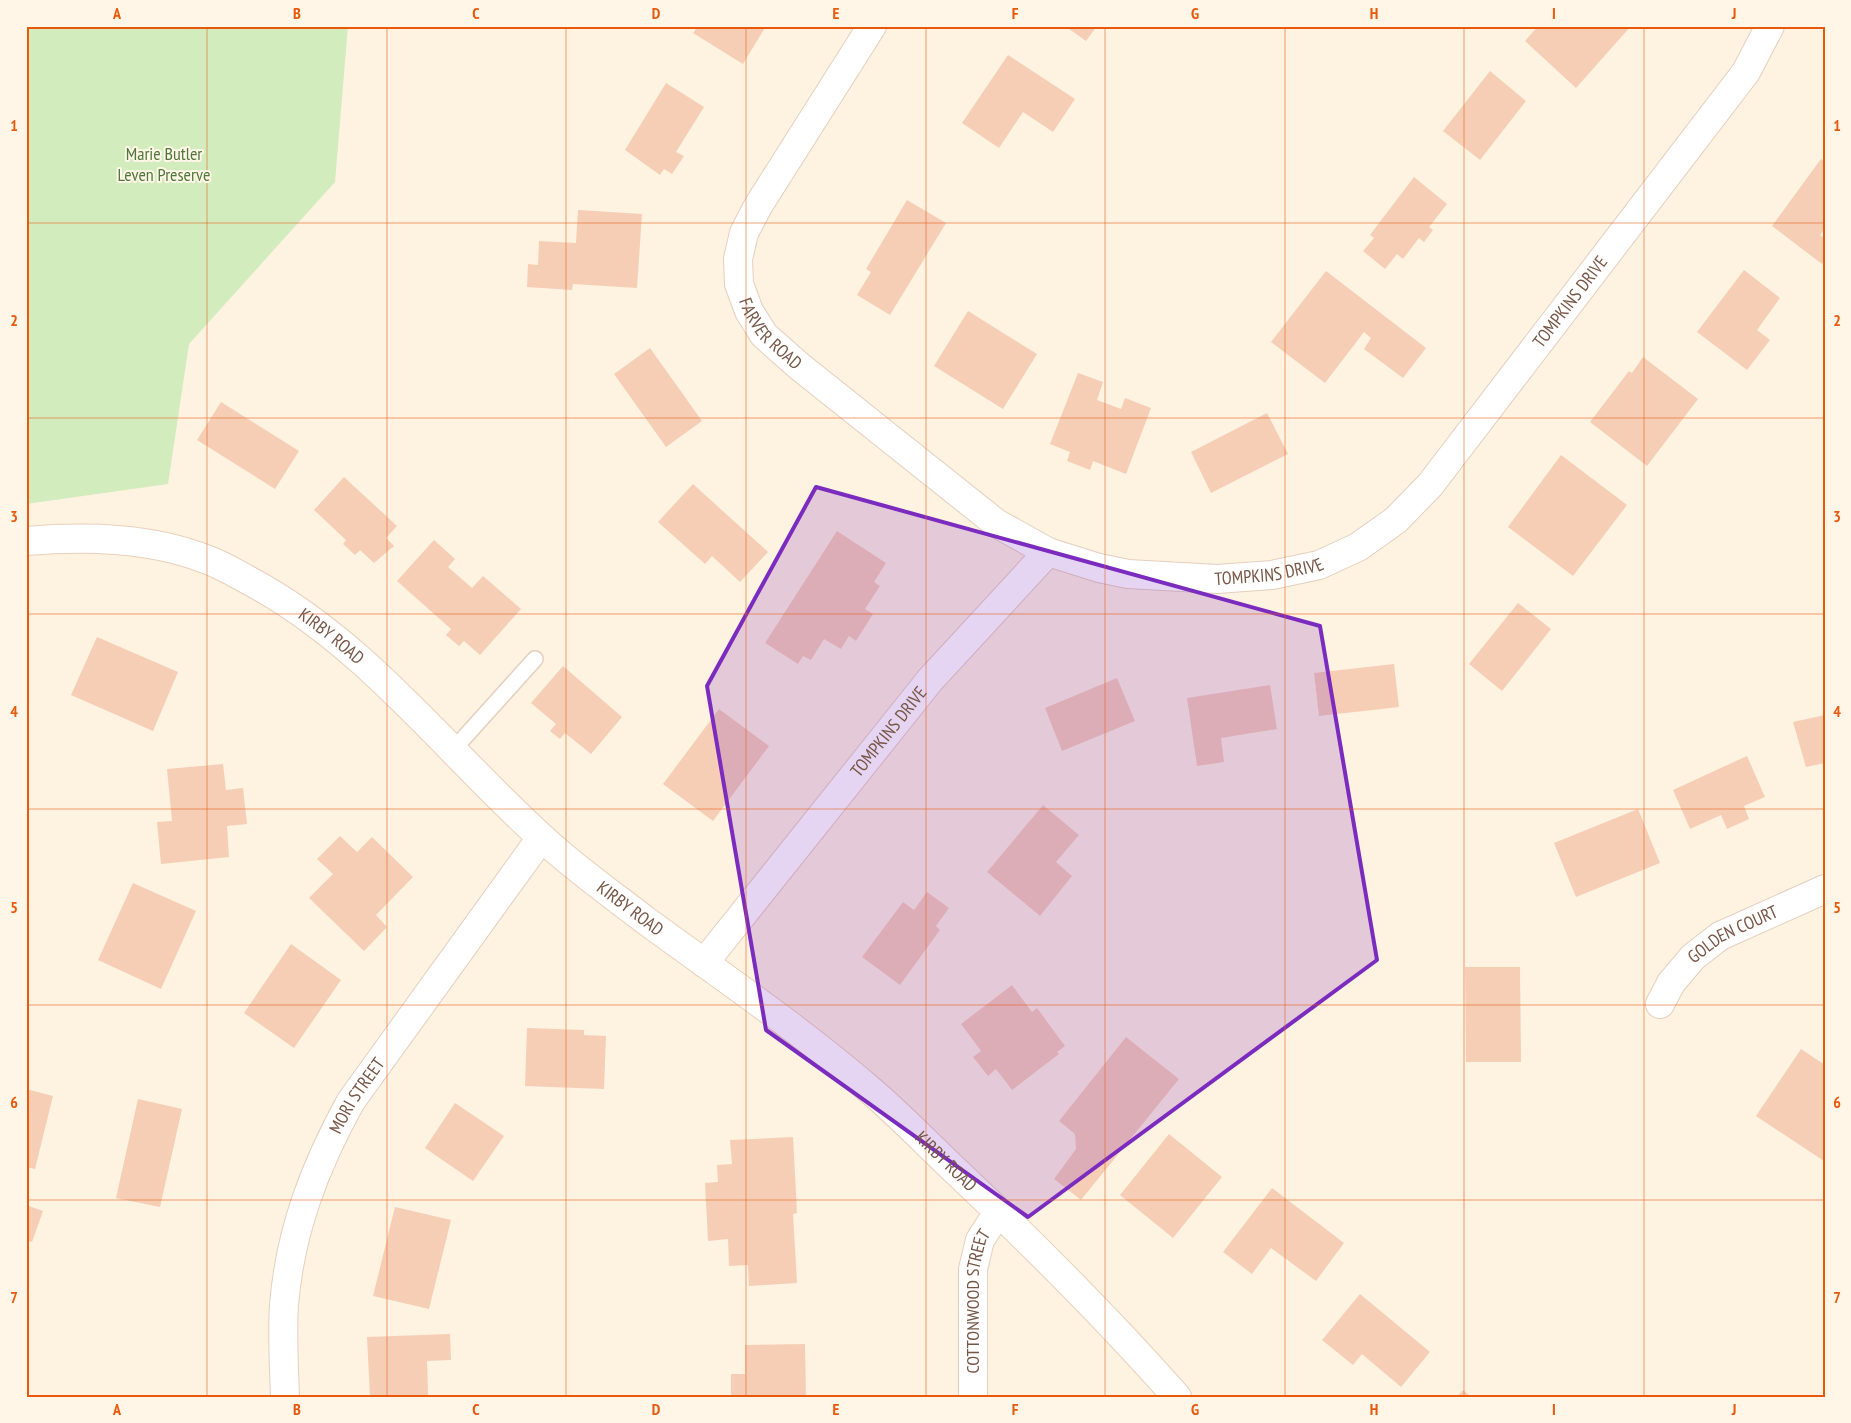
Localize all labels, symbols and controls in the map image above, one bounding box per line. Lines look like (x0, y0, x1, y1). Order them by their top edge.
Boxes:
text: A (112, 3, 122, 23)
text: B (293, 3, 301, 23)
text: C (472, 3, 480, 23)
text: D (652, 3, 661, 23)
text: E (833, 3, 840, 23)
text: F (1012, 3, 1019, 23)
text: G (1191, 3, 1199, 23)
text: H (1370, 3, 1378, 23)
text: I (1552, 3, 1556, 23)
text: J (1731, 3, 1736, 23)
text: 1 (10, 115, 18, 135)
text: 1 (1833, 115, 1841, 135)
park label: Marie Butler Leven Preserve (118, 142, 210, 186)
street label: TOMPKINS DRIVE (1527, 251, 1612, 352)
street label: FARVER ROAD (734, 295, 807, 374)
text: 2 (10, 310, 18, 330)
text: 2 (1833, 310, 1841, 330)
text: 3 (10, 506, 18, 526)
text: 3 (1833, 506, 1841, 526)
street label: TOMPKINS DRIVE (1214, 552, 1327, 590)
street label: KIRBY ROAD (294, 603, 369, 669)
street label: TOMPKINS DRIVE (845, 681, 931, 781)
text: 4 (10, 701, 18, 721)
text: 4 (1833, 701, 1841, 721)
street label: KIRBY ROAD (593, 876, 668, 941)
text: 5 (10, 897, 18, 917)
text: 5 (1833, 897, 1841, 917)
street label: GOLDEN COURT (1683, 900, 1781, 968)
street label: MORI STREET (324, 1053, 390, 1137)
text: 6 (10, 1092, 18, 1112)
text: 6 (1833, 1092, 1841, 1112)
street label: KIRBY ROAD (910, 1126, 982, 1196)
street label: COTTONWOOD STREET (961, 1224, 995, 1374)
text: 7 (10, 1287, 18, 1307)
text: 7 (1833, 1287, 1841, 1307)
text: A (112, 1399, 122, 1419)
text: B (293, 1399, 301, 1419)
text: C (472, 1399, 480, 1419)
text: D (652, 1399, 661, 1419)
text: E (833, 1399, 840, 1419)
text: F (1012, 1399, 1019, 1419)
text: G (1191, 1399, 1199, 1419)
text: H (1370, 1399, 1378, 1419)
text: I (1552, 1399, 1556, 1419)
text: J (1731, 1399, 1736, 1419)

